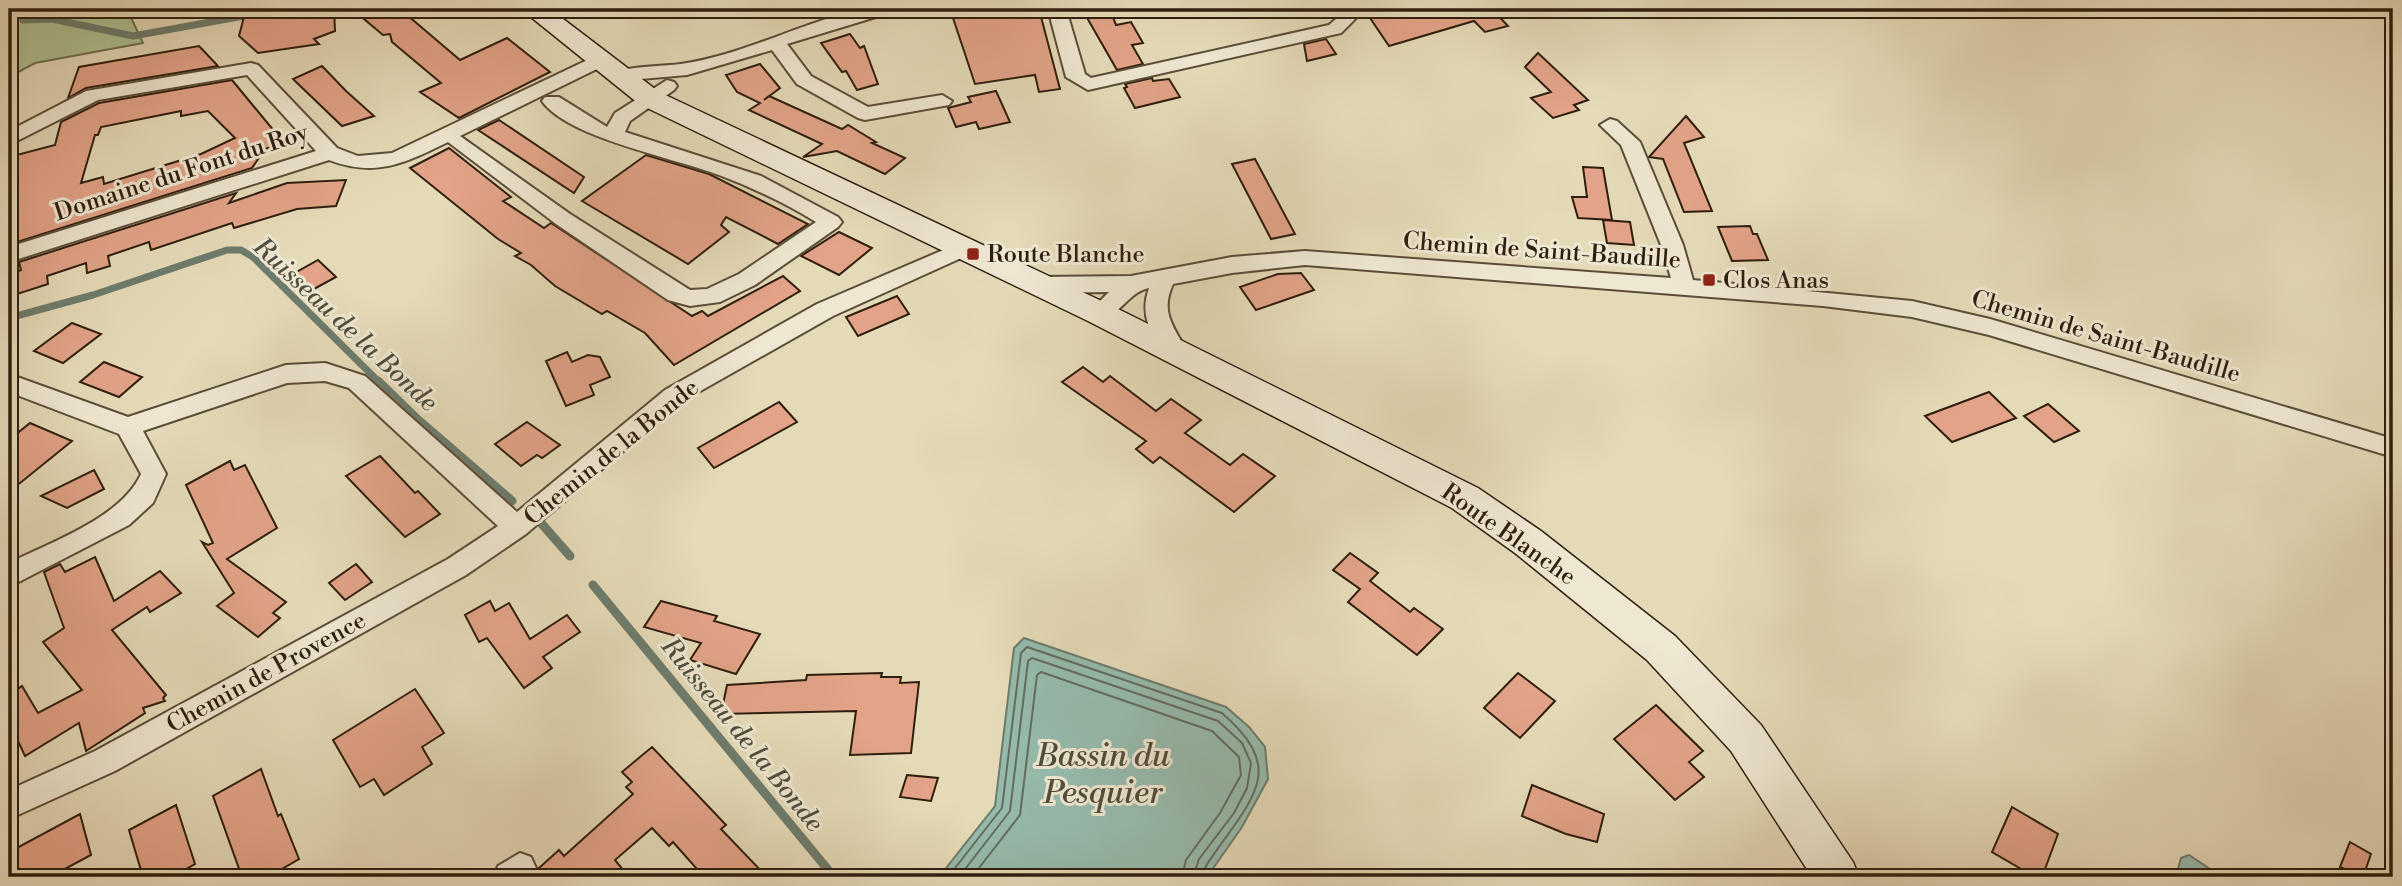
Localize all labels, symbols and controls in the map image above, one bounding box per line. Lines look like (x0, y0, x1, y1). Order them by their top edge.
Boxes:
street label: Domaine du Font du Roy (50, 118, 312, 228)
street label: Chemin de Saint-Baudille (1402, 226, 1682, 276)
water label: Ruisseau de la Bonde (246, 230, 444, 418)
place label: Route Blanche (987, 240, 1145, 270)
marker: Route Blanche (965, 246, 981, 262)
place label: Clos Anas (1723, 266, 1829, 296)
marker: Clos Anas (1701, 272, 1717, 288)
street label: Chemin de Saint-Baudille (1968, 284, 2244, 390)
street label: Chemin de la Bonde (518, 373, 705, 533)
street label: Route Blanche (1435, 477, 1582, 592)
street label: Chemin de Provence (161, 606, 372, 740)
water label: Ruisseau de la Bonde (654, 630, 830, 838)
water label: Bassin du Pesquier (1035, 736, 1171, 813)

